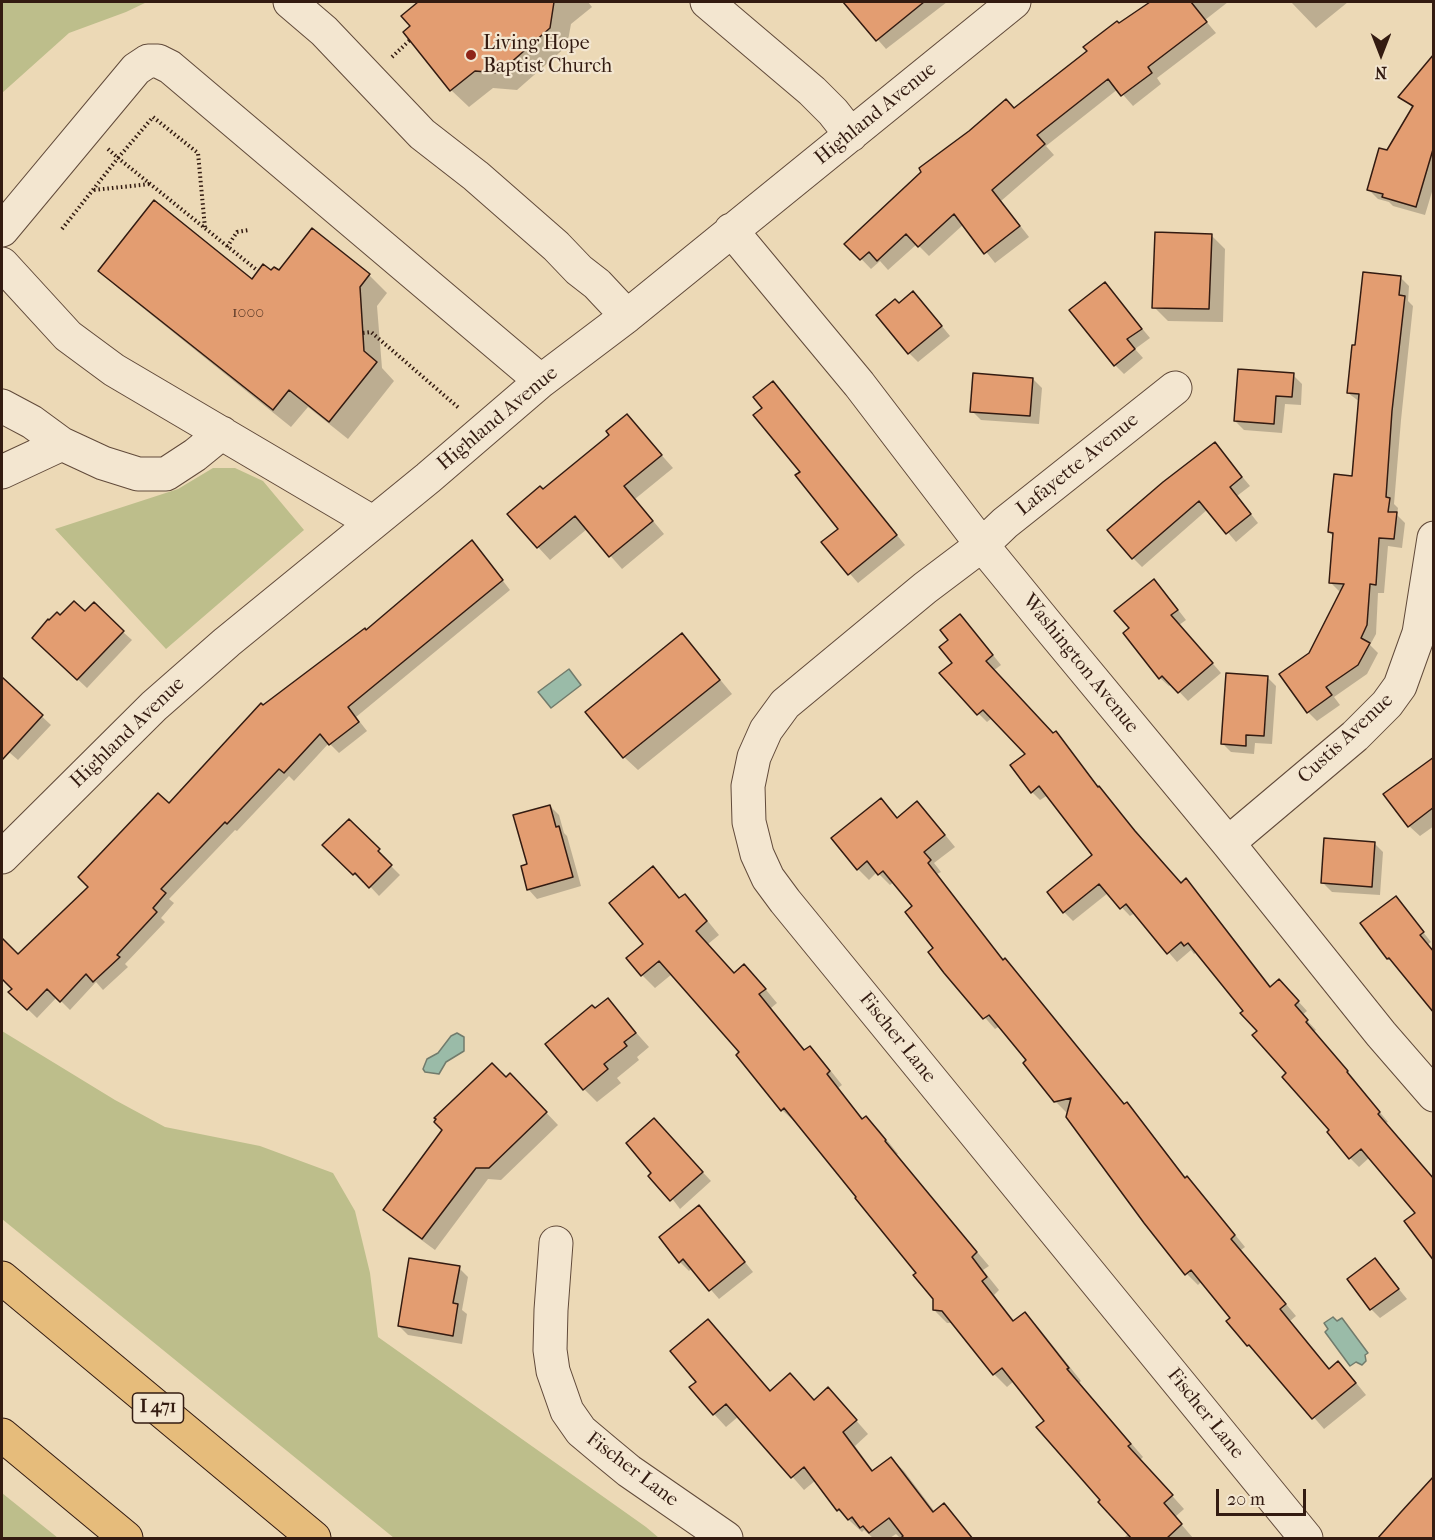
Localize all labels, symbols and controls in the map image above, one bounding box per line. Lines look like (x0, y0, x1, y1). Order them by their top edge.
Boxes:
north arrow (1351, 24, 1411, 84)
place label: Living Hope Baptist Church (483, 32, 612, 79)
marker: Living Hope Baptist Church (464, 48, 478, 62)
street label: Highland Avenue (810, 58, 942, 170)
text: N (1375, 63, 1387, 82)
house number: 1000 (232, 303, 264, 323)
street label: Highland Avenue (433, 362, 563, 476)
street label: Lafayette Avenue (1012, 408, 1144, 522)
street label: Washington Avenue (1017, 590, 1143, 738)
street label: Highland Avenue (66, 672, 190, 794)
street label: Custis Avenue (1293, 689, 1399, 789)
street label: Fischer Lane (853, 988, 941, 1088)
street label: Fischer Lane (1161, 1364, 1249, 1464)
road number: I 471 (132, 1393, 184, 1423)
street label: Fischer Lane (581, 1428, 683, 1512)
scale bar (1219, 1477, 1309, 1515)
text: 20 m (1227, 1489, 1265, 1510)

